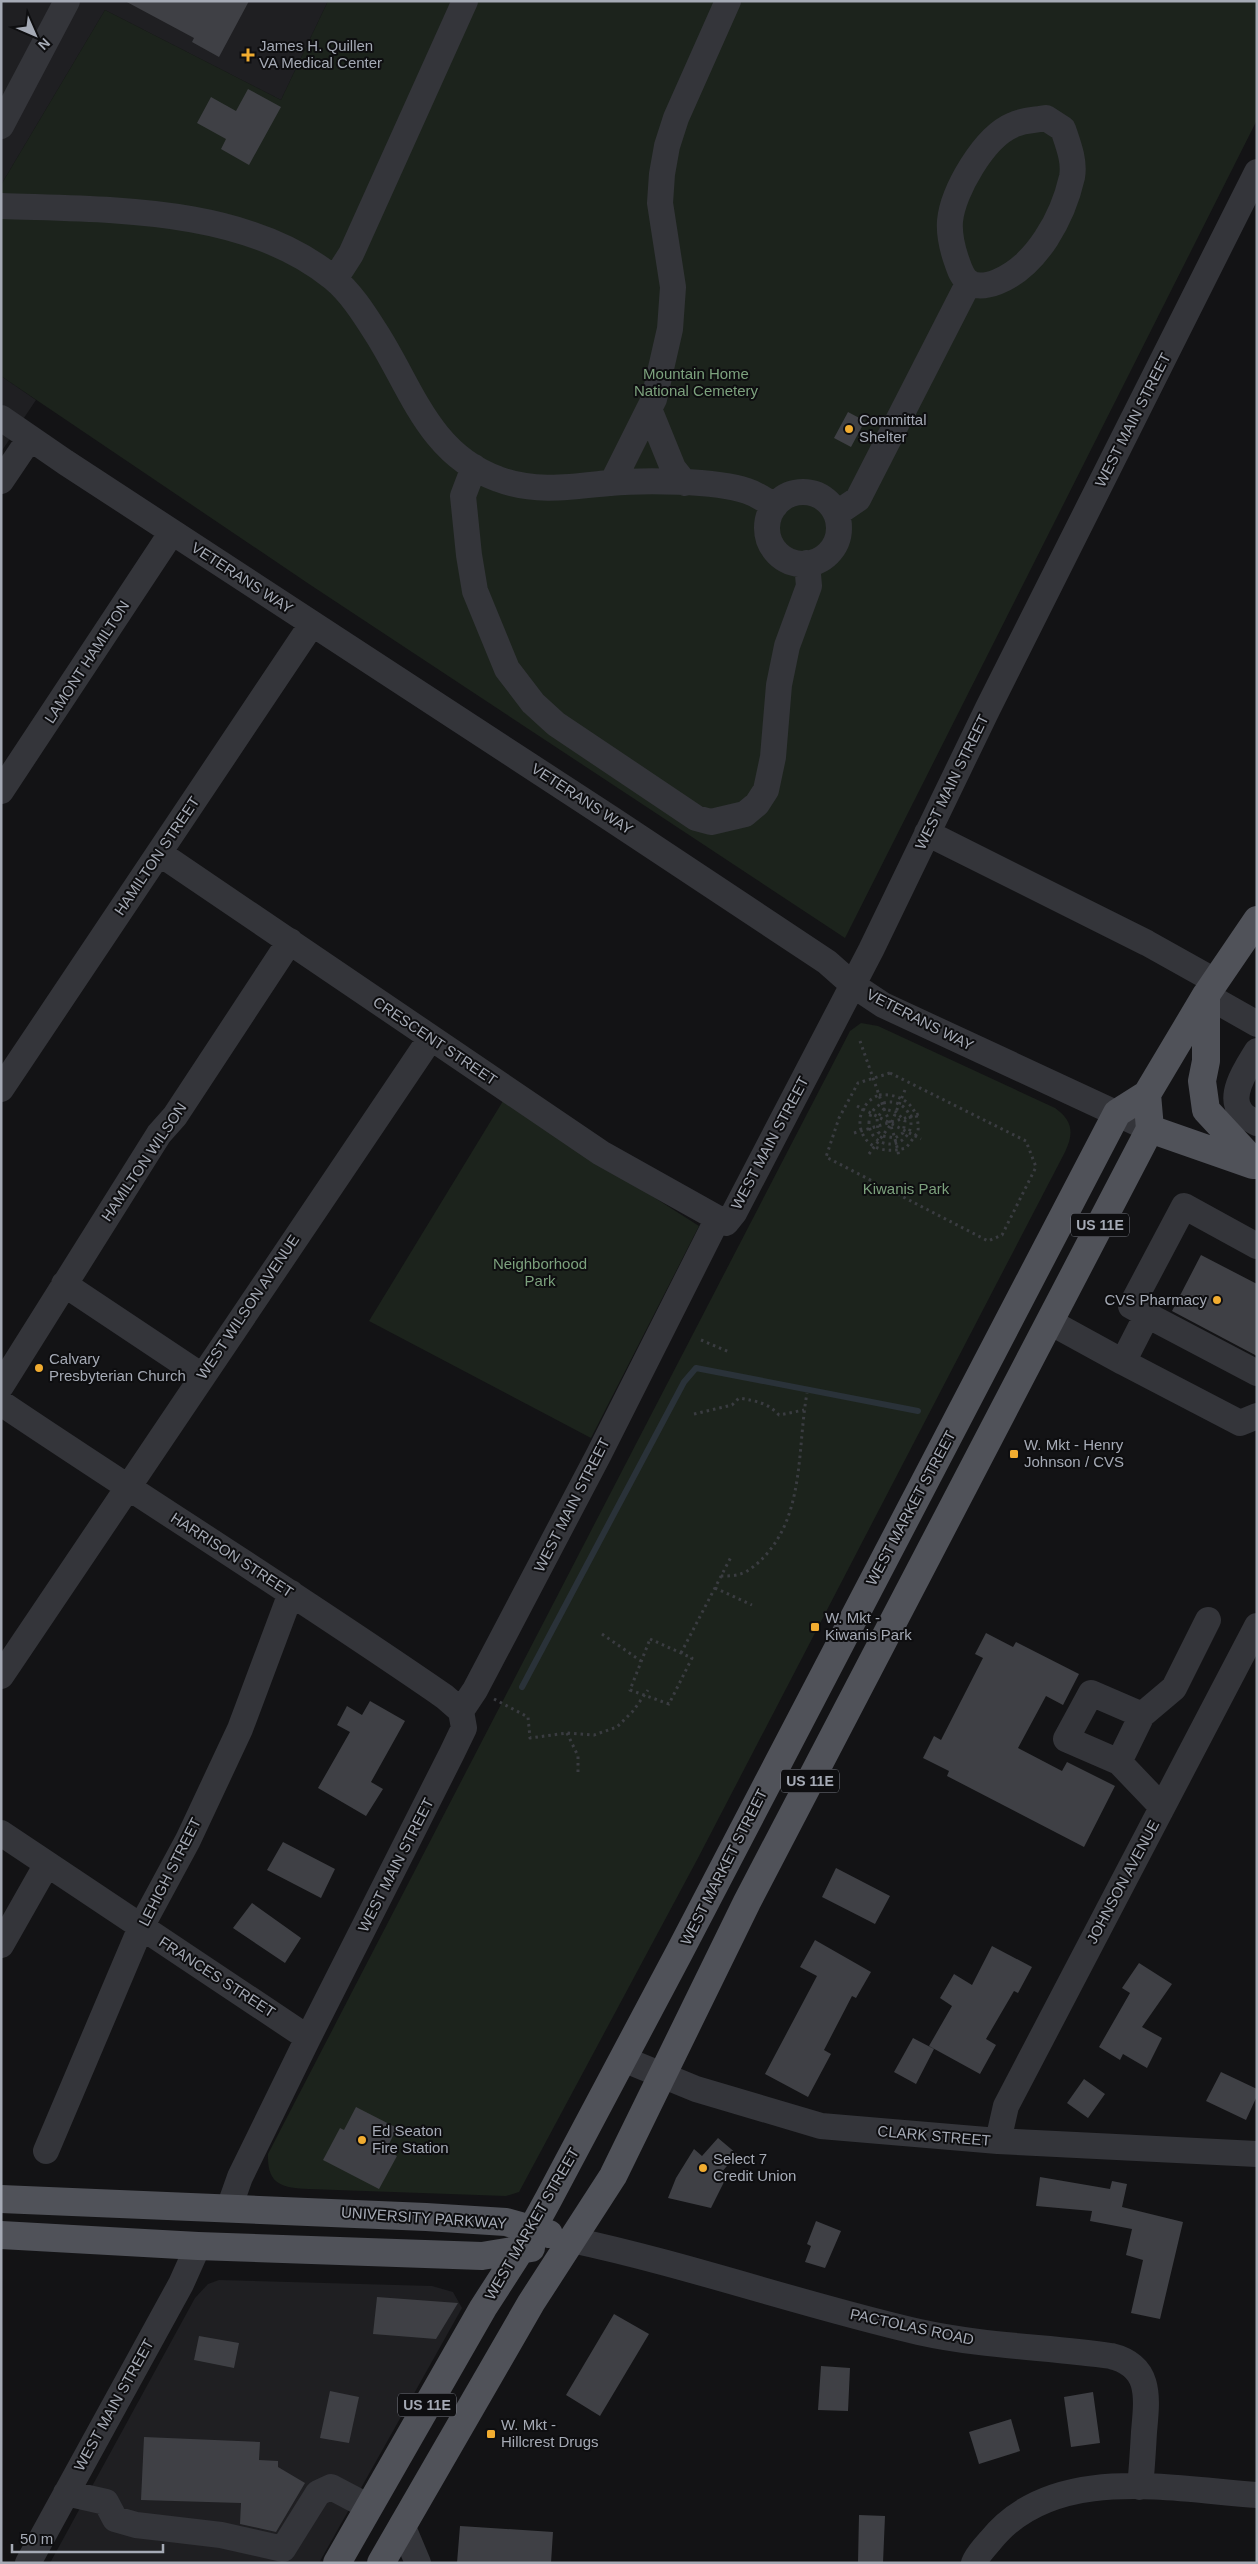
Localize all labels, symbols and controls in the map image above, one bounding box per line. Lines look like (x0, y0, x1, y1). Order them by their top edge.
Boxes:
north arrow (10, 10, 60, 60)
text: N (35, 35, 53, 53)
place label: James H. Quillen VA Medical Center (259, 37, 382, 71)
marker: James H. Quillen VA Medical Center (241, 48, 255, 62)
street label: WEST MAIN STREET (1091, 350, 1174, 490)
park label: Mountain Home National Cemetery (634, 365, 759, 399)
place label: Committal Shelter (859, 411, 927, 445)
marker: Committal Shelter (843, 423, 855, 435)
street label: VETERANS WAY (188, 538, 296, 617)
street label: LAMONT HAMILTON (41, 597, 133, 726)
street label: WEST MAIN STREET (911, 712, 992, 852)
street label: VETERANS WAY (528, 759, 636, 838)
street label: HAMILTON STREET (111, 793, 203, 918)
street label: VETERANS WAY (864, 985, 976, 1054)
street label: CRESCENT STREET (370, 993, 500, 1088)
street label: WEST MAIN STREET (727, 1073, 812, 1212)
street label: HAMILTON WILSON (98, 1099, 190, 1224)
park label: Kiwanis Park (863, 1180, 950, 1197)
road number: US 11E (1071, 1214, 1129, 1236)
street label: WEST WILSON AVENUE (193, 1231, 302, 1382)
park label: Neighborhood Park (493, 1255, 587, 1289)
place label: CVS Pharmacy (1104, 1291, 1207, 1308)
marker: CVS Pharmacy (1211, 1294, 1223, 1306)
place label: Calvary Presbyterian Church (49, 1350, 186, 1384)
marker: Calvary Presbyterian Church (33, 1362, 45, 1374)
street label: WEST MARKET STREET (862, 1427, 959, 1588)
street label: WEST MAIN STREET (530, 1435, 613, 1575)
place label: W. Mkt - Henry Johnson / CVS (1024, 1436, 1124, 1470)
marker: W. Mkt - Henry Johnson / CVS (1008, 1448, 1020, 1460)
street label: HARRISON STREET (168, 1509, 297, 1601)
place label: W. Mkt - Kiwanis Park (825, 1609, 912, 1643)
marker: W. Mkt - Kiwanis Park (809, 1621, 821, 1633)
road number: US 11E (781, 1770, 839, 1792)
street label: WEST MARKET STREET (677, 1786, 770, 1948)
street label: WEST MAIN STREET (354, 1795, 437, 1935)
street label: LEHIGH STREET (135, 1815, 204, 1929)
street label: JOHNSON AVENUE (1083, 1817, 1162, 1946)
street label: FRANCES STREET (156, 1933, 279, 2020)
place label: Ed Seaton Fire Station (372, 2122, 449, 2156)
street label: CLARK STREET (877, 2122, 991, 2149)
marker: Ed Seaton Fire Station (356, 2134, 368, 2146)
street label: WEST MARKET STREET (481, 2145, 582, 2303)
place label: Select 7 Credit Union (713, 2150, 796, 2184)
marker: Select 7 Credit Union (697, 2162, 709, 2174)
street label: UNIVERSITY PARKWAY (341, 2203, 508, 2232)
street label: PACTOLAS ROAD (849, 2305, 976, 2348)
street label: WEST MAIN STREET (70, 2336, 157, 2474)
road number: US 11E (398, 2394, 456, 2416)
place label: W. Mkt - Hillcrest Drugs (501, 2416, 599, 2450)
marker: W. Mkt - Hillcrest Drugs (485, 2428, 497, 2440)
scale bar (12, 2522, 164, 2554)
text: 50 m (20, 2530, 53, 2547)

